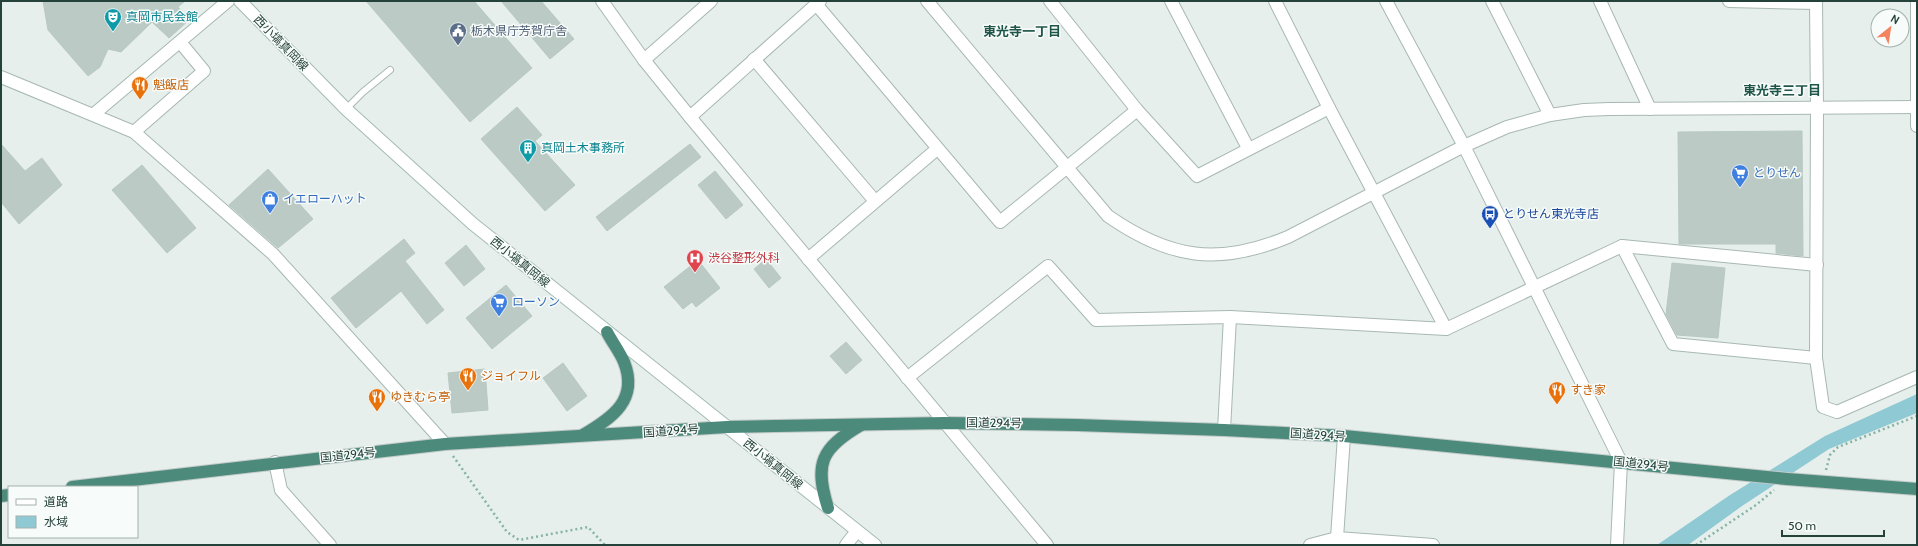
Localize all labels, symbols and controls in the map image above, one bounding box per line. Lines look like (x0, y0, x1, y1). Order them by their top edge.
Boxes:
theatre icon: 真岡市民会館 (103, 7, 123, 32)
north arrow (1870, 8, 1910, 48)
place label: 真岡市民会館 (126, 9, 198, 24)
text: N (1888, 11, 1902, 27)
street label: 西小塙真岡線 (251, 12, 312, 74)
public building icon: 栃木県庁芳賀庁舎 (448, 21, 468, 46)
place label: 栃木県庁芳賀庁舎 (471, 23, 567, 38)
district label: 東光寺一丁目 (983, 23, 1061, 39)
restaurant icon: 魁飯店 (130, 75, 150, 100)
place label: 魁飯店 (153, 77, 189, 92)
district label: 東光寺三丁目 (1743, 82, 1821, 98)
building icon: 真岡土木事務所 (518, 138, 538, 163)
place label: 真岡土木事務所 (541, 140, 625, 155)
supermarket icon: とりせん (1730, 163, 1750, 188)
place label: とりせん (1753, 165, 1801, 180)
shop icon: イエローハット (260, 189, 280, 214)
place label: イエローハット (283, 191, 367, 206)
bus stop icon: とりせん東光寺店 (1480, 204, 1500, 229)
place label: とりせん東光寺店 (1503, 206, 1599, 221)
street label: 西小塙真岡線 (488, 233, 553, 290)
hospital icon: 渋谷整形外科 (685, 248, 705, 273)
place label: 渋谷整形外科 (708, 250, 780, 265)
supermarket icon: ローソン (489, 292, 509, 317)
place label: ローソン (512, 294, 560, 309)
restaurant icon: ジョイフル (458, 366, 478, 391)
place label: ジョイフル (481, 368, 541, 383)
restaurant icon: すき家 (1547, 380, 1567, 405)
place label: すき家 (1570, 382, 1606, 397)
restaurant icon: ゆきむら亭 (367, 387, 387, 412)
place label: ゆきむら亭 (390, 389, 450, 404)
street label: 国道294号 (966, 415, 1022, 430)
street label: 国道294号 (642, 421, 699, 440)
street label: 国道294号 (1290, 425, 1347, 444)
street label: 西小塙真岡線 (741, 435, 806, 492)
street label: 国道294号 (319, 444, 377, 465)
street label: 国道294号 (1612, 453, 1670, 474)
legend (8, 486, 138, 538)
text: 道路 (44, 494, 68, 509)
scale bar (1782, 512, 1884, 538)
text: 水域 (44, 514, 68, 529)
text: 50 m (1788, 518, 1816, 533)

